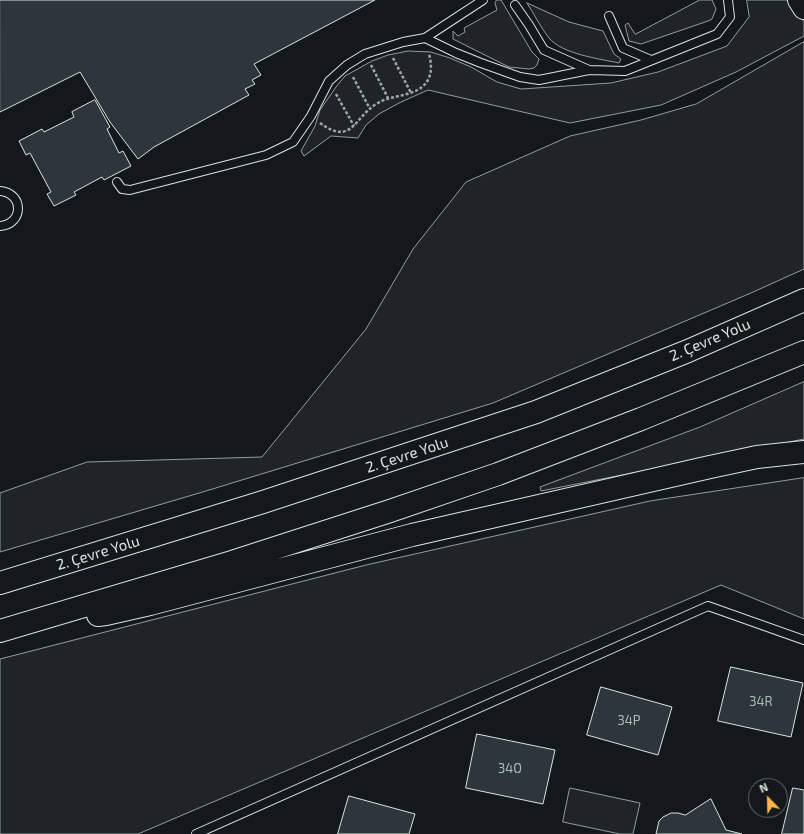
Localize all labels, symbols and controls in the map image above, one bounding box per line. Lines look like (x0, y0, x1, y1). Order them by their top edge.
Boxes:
street label: 2. Çevre Yolu (667, 315, 753, 365)
street label: 2. Çevre Yolu (363, 433, 451, 477)
street label: 2. Çevre Yolu (54, 532, 142, 574)
house number: 34R (749, 694, 773, 710)
house number: 34P (618, 713, 640, 729)
house number: 34O (498, 761, 522, 777)
north arrow (748, 778, 788, 818)
text: N (757, 780, 770, 795)

